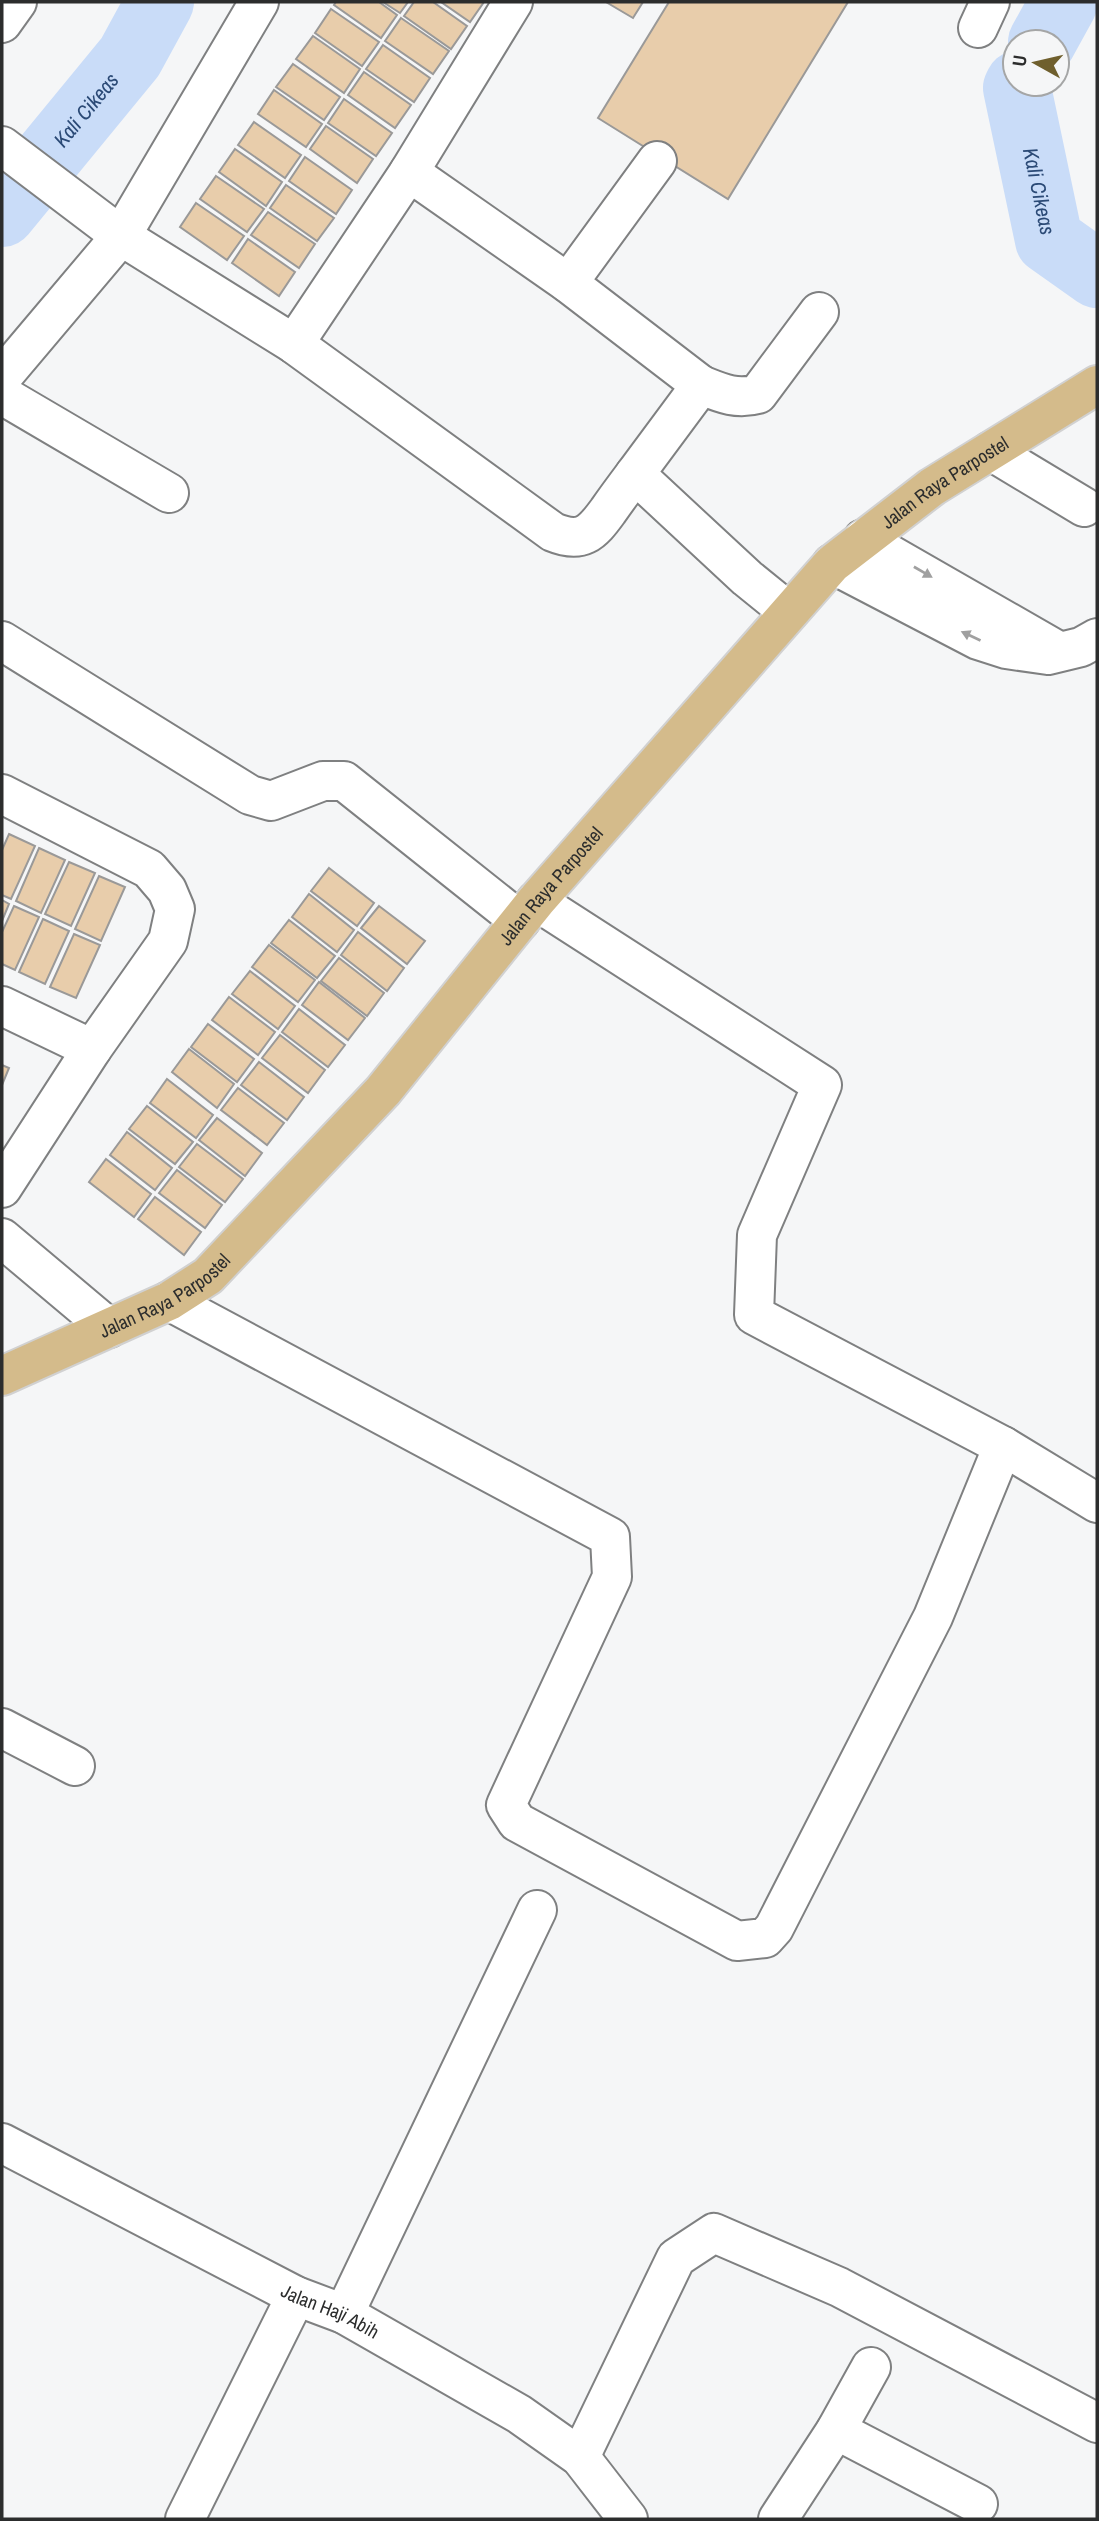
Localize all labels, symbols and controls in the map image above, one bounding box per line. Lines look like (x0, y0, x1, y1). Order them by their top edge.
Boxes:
north arrow (1001, 28, 1071, 98)
text: U (1006, 53, 1033, 68)
water label: Kali Cikeas (47, 66, 125, 153)
water label: Kali Cikeas (1016, 145, 1063, 238)
street label: Jalan Raya Parpostel (876, 430, 1013, 534)
one-way arrow (913, 566, 932, 578)
one-way arrow (961, 631, 981, 642)
street label: Jalan Raya Parpostel (493, 821, 609, 951)
street label: Jalan Raya Parpostel (95, 1248, 236, 1344)
street label: Jalan Haji Abih (277, 2278, 384, 2345)

